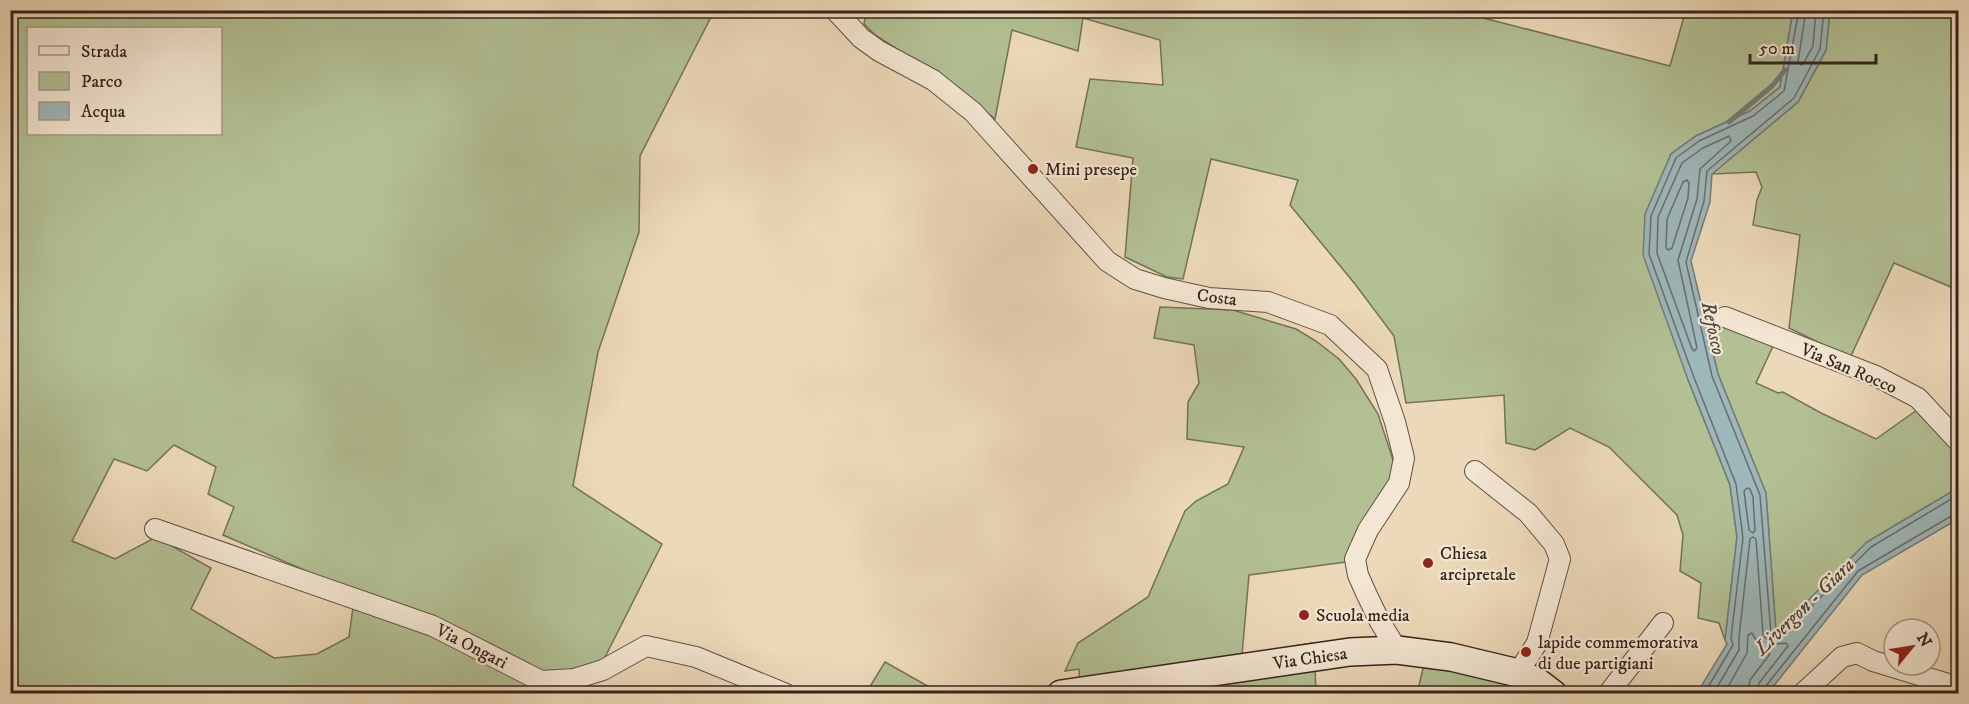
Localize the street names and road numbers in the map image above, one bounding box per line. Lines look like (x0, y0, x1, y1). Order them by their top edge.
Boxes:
street label: Costa (1196, 285, 1238, 311)
street label: Via San Rocco (1796, 338, 1900, 399)
street label: Via Ongari (431, 619, 511, 674)
street label: Via Chiesa (1271, 643, 1349, 675)

